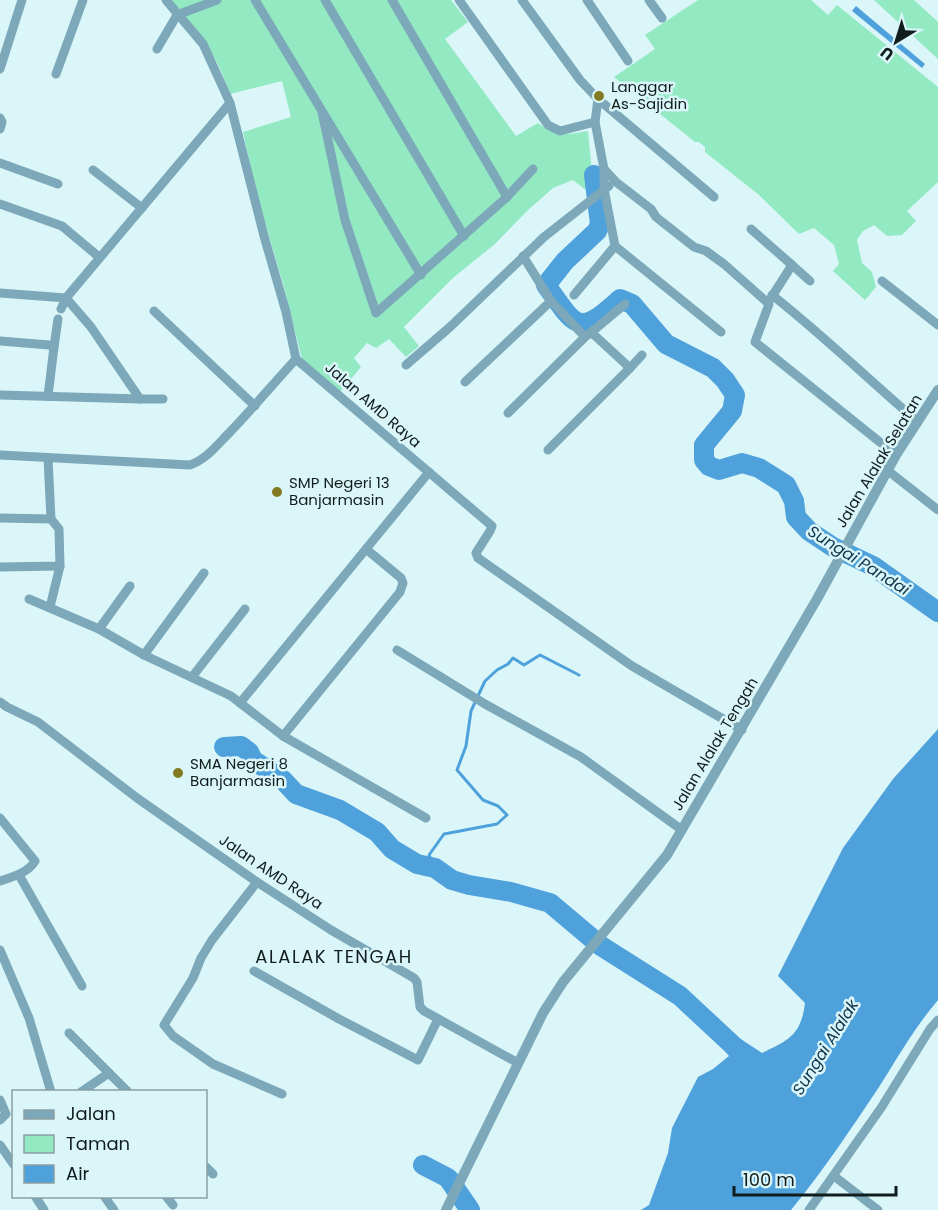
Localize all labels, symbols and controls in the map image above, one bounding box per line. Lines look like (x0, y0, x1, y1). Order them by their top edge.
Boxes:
north arrow (866, 12, 926, 72)
text: U (876, 41, 899, 66)
place label: Langgar As-Sajidin (611, 76, 687, 114)
marker: Langgar As-Sajidin (592, 89, 606, 103)
street label: Jalan AMD Raya (321, 357, 426, 452)
street label: Jalan Alalak Selatan (830, 390, 927, 531)
place label: SMP Negeri 13 Banjarmasin (289, 472, 390, 510)
marker: SMP Negeri 13 Banjarmasin (270, 485, 284, 499)
water label: Sungai Pandai (803, 520, 915, 601)
street label: Jalan Alalak Tengah (666, 673, 763, 814)
place label: SMA Negeri 8 Banjarmasin (190, 753, 288, 791)
marker: SMA Negeri 8 Banjarmasin (171, 766, 185, 780)
street label: Jalan AMD Raya (215, 829, 327, 914)
district label: ALALAK TENGAH (255, 944, 413, 969)
water label: Sungai Alalak (787, 994, 864, 1099)
legend (12, 1090, 207, 1198)
text: Jalan (66, 1101, 116, 1126)
text: Taman (66, 1131, 130, 1156)
scale bar (734, 1159, 896, 1197)
text: Air (66, 1161, 90, 1186)
text: 100 m (743, 1167, 795, 1192)

